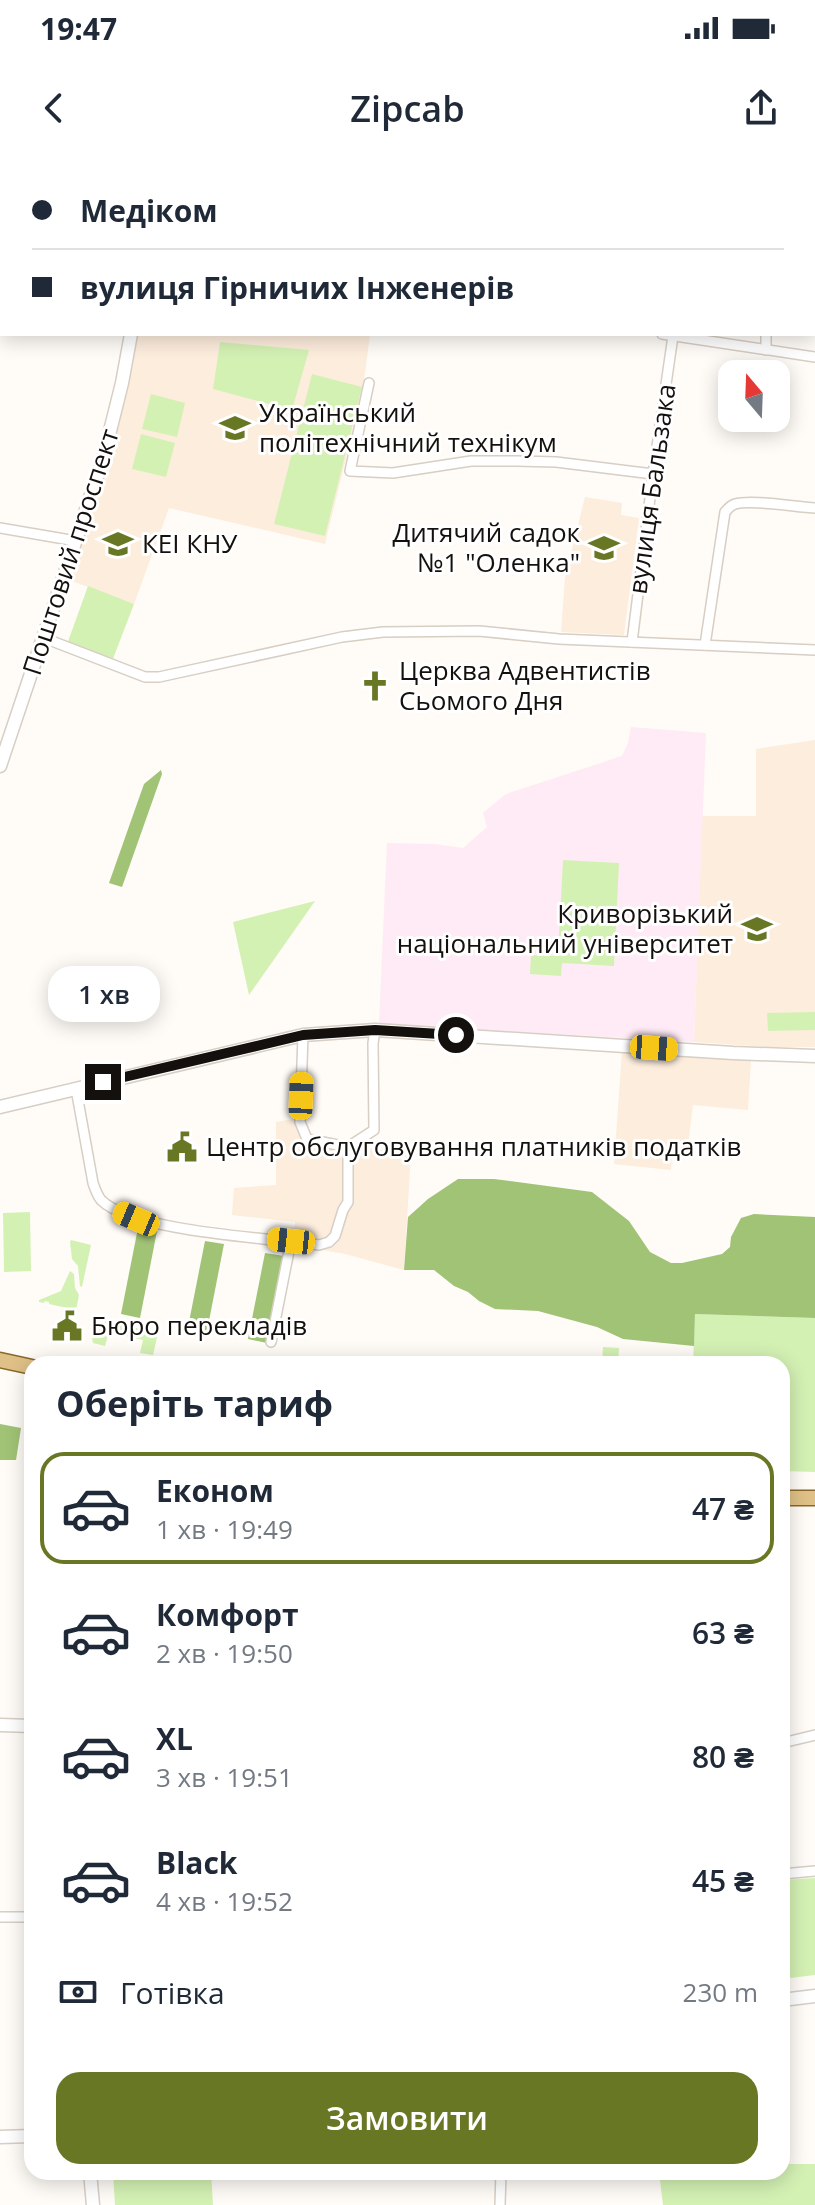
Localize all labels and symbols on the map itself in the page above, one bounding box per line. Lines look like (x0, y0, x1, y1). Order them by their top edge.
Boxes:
north arrow (718, 360, 790, 432)
street label: вулиця Бальзака (618, 381, 684, 596)
place label: Український політехнічний технікум (259, 394, 557, 460)
school or university icon: Український політехнічний технікум (218, 411, 252, 445)
street label: Поштовий проспект (13, 424, 127, 679)
place label: Дитячий садок №1 "Оленка" (393, 514, 581, 580)
place label: КЕІ КНУ (142, 525, 238, 561)
school or university icon: КЕІ КНУ (101, 527, 135, 561)
school or university icon: Дитячий садок №1 "Оленка" (587, 531, 621, 565)
place label: Церква Адвентистів Сьомого Дня (399, 652, 651, 718)
church icon: Церква Адвентистів Сьомого Дня (358, 669, 392, 703)
place label: Криворізький національний університет (397, 895, 733, 961)
school or university icon: Криворізький національний університет (740, 912, 774, 946)
callout: 1 хв (47, 966, 159, 1022)
route start (438, 1017, 474, 1053)
car (629, 1034, 679, 1062)
route end (85, 1064, 121, 1100)
car (288, 1072, 314, 1120)
place label: Центр обслуговування платників податків (206, 1128, 742, 1164)
public building icon: Центр обслуговування платників податків (165, 1130, 199, 1164)
car (109, 1199, 163, 1239)
car (266, 1227, 316, 1255)
place label: Бюро перекладів (91, 1307, 307, 1343)
public building icon: Бюро перекладів (50, 1309, 84, 1343)

